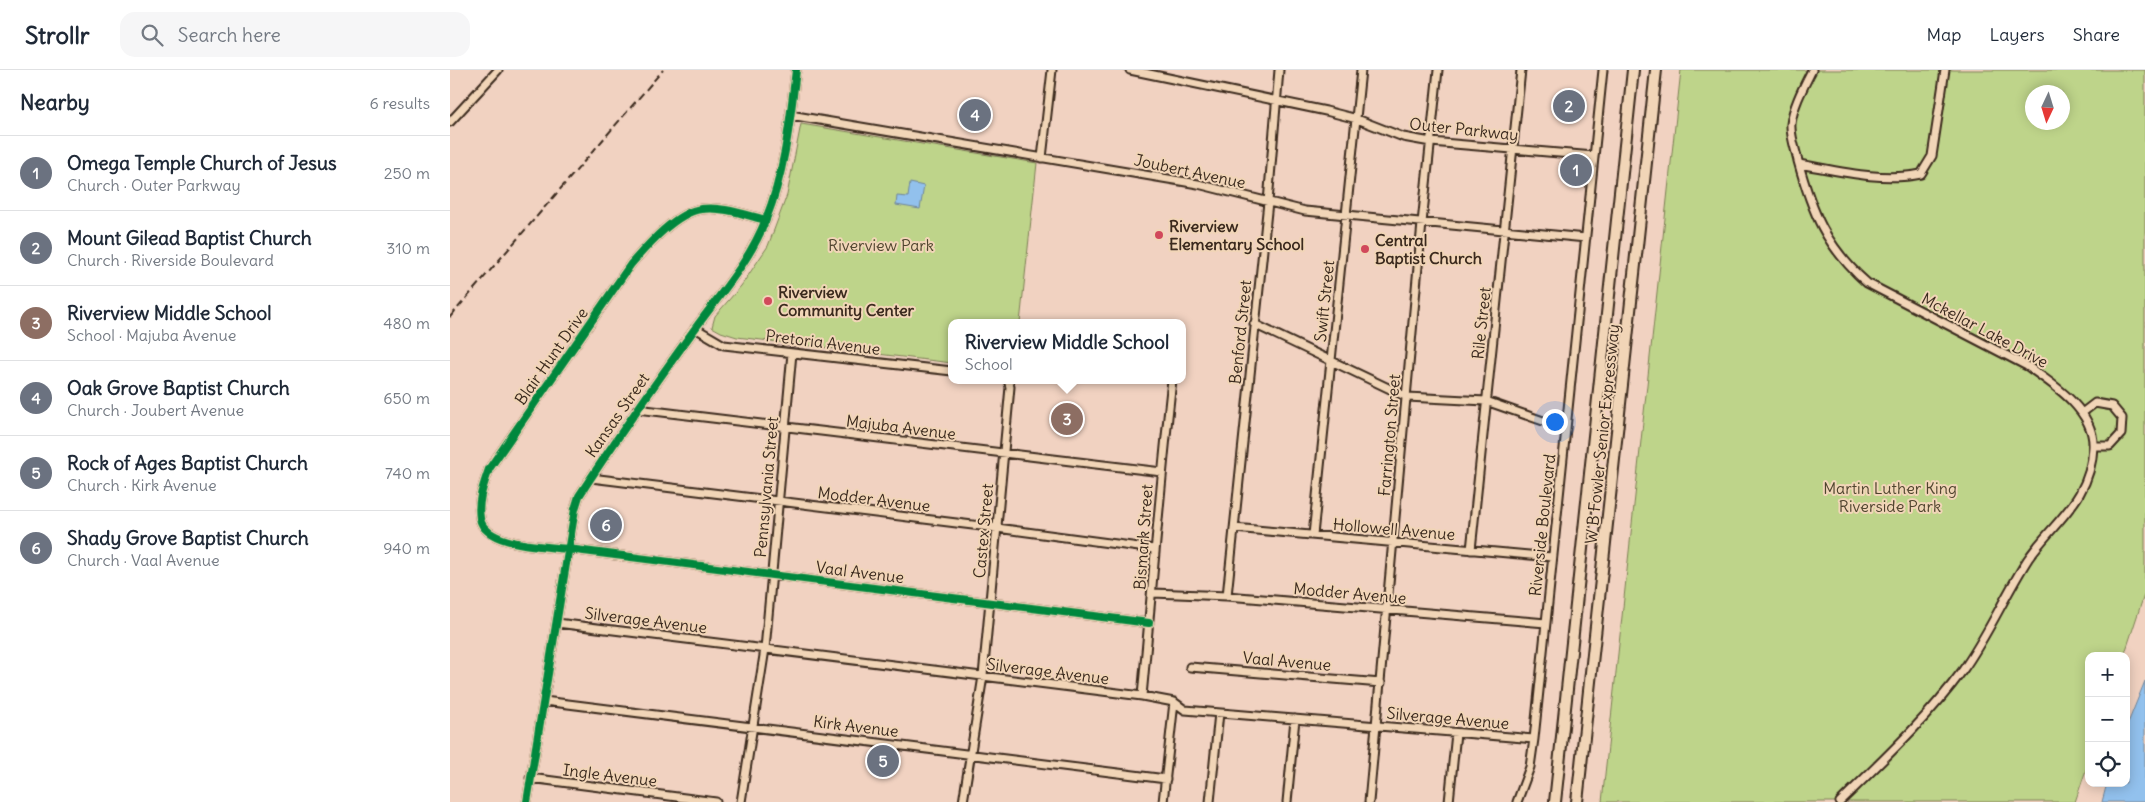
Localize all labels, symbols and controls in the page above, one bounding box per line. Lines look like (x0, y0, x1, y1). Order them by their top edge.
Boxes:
search box (120, 12, 470, 57)
text: Strollr (25, 20, 90, 50)
icon: search (138, 21, 166, 49)
text: Search here (178, 23, 281, 47)
text: Map (1926, 23, 1961, 46)
text: Layers (1989, 23, 2045, 46)
text: Share (2073, 23, 2120, 46)
north arrow (2025, 85, 2070, 130)
pin: 2 (1553, 87, 1585, 125)
text: Nearby (20, 89, 90, 116)
text: 6 results (369, 93, 430, 113)
pin: 4 (959, 96, 991, 134)
street label: Outer Parkway (1408, 113, 1520, 145)
street label: Joubert Avenue (1133, 149, 1247, 193)
text: Omega Temple Church of Jesus (67, 151, 337, 175)
pin: 1 (1560, 151, 1592, 189)
text: 1 (33, 163, 39, 183)
text: 250 m (384, 163, 430, 183)
text: Church · Outer Parkway (67, 175, 241, 195)
place label: Riverview Elementary School (1169, 216, 1304, 255)
text: Mount Gilead Baptist Church (67, 226, 312, 250)
marker: Riverview Elementary School (1153, 229, 1165, 241)
place label: Central Baptist Church (1375, 230, 1482, 269)
park label: Riverview Park (828, 235, 934, 255)
text: 2 (32, 238, 40, 258)
text: 310 m (386, 238, 430, 258)
marker: Central Baptist Church (1359, 243, 1371, 255)
text: Church · Riverside Boulevard (67, 250, 274, 270)
street label: Swift Street (1310, 259, 1338, 343)
street label: Benford Street (1225, 278, 1255, 385)
place label: Riverview Community Center (778, 282, 915, 321)
street label: Rile Street (1467, 285, 1495, 360)
street label: Mckellar Lake Drive (1918, 288, 2052, 372)
marker: Riverview Community Center (762, 295, 774, 307)
text: Riverview Middle School (67, 301, 271, 325)
street label: Blair Hunt Drive (510, 304, 592, 408)
text: 3 (31, 313, 41, 333)
text: 480 m (383, 313, 430, 333)
popup (948, 319, 1186, 384)
street label: W B Fowler Senior Expressway (1581, 323, 1623, 545)
text: School · Majuba Avenue (67, 325, 236, 345)
street label: Pretoria Avenue (765, 325, 881, 359)
text: Riverview Middle School (965, 330, 1169, 354)
text: School (965, 354, 1013, 374)
street label: Kansas Street (581, 368, 654, 461)
street label: Farrington Street (1374, 373, 1404, 497)
text: Oak Grove Baptist Church (67, 376, 290, 400)
text: 4 (31, 388, 41, 408)
text: 650 m (383, 388, 430, 408)
text: Church · Joubert Avenue (67, 400, 244, 420)
pin: 3 (1051, 400, 1083, 438)
your location (1542, 409, 1568, 435)
street label: Majuba Avenue (845, 410, 957, 444)
street label: Pennsylvania Street (750, 415, 782, 558)
text: Rock of Ages Baptist Church (67, 451, 308, 475)
street label: Riverside Boulevard (1525, 453, 1559, 597)
text: 5 (31, 463, 41, 483)
text: 740 m (385, 463, 430, 483)
text: Church · Kirk Avenue (67, 475, 217, 495)
park label: Martin Luther King Riverside Park (1823, 478, 1957, 516)
street label: Modder Avenue (817, 482, 931, 516)
street label: Castex Street (969, 482, 997, 579)
street label: Bismark Street (1129, 483, 1157, 590)
pin: 6 (590, 506, 622, 544)
street label: Hollowell Avenue (1332, 514, 1456, 544)
text: Shady Grove Baptist Church (67, 526, 309, 550)
text: 6 (31, 538, 41, 558)
text: 940 m (383, 538, 430, 558)
text: Church · Vaal Avenue (67, 550, 220, 570)
street label: Vaal Avenue (815, 557, 905, 587)
street label: Modder Avenue (1293, 578, 1407, 608)
street label: Silverage Avenue (584, 603, 708, 637)
street label: Vaal Avenue (1242, 647, 1332, 675)
map controls (2085, 652, 2130, 787)
button: + (2085, 652, 2130, 697)
street label: Silverage Avenue (986, 654, 1110, 688)
button: − (2085, 697, 2130, 742)
street label: Silverage Avenue (1386, 703, 1510, 733)
street label: Kirk Avenue (812, 711, 900, 741)
pin: 5 (867, 742, 899, 780)
button: locate (2085, 742, 2130, 787)
street label: Ingle Avenue (562, 759, 658, 791)

